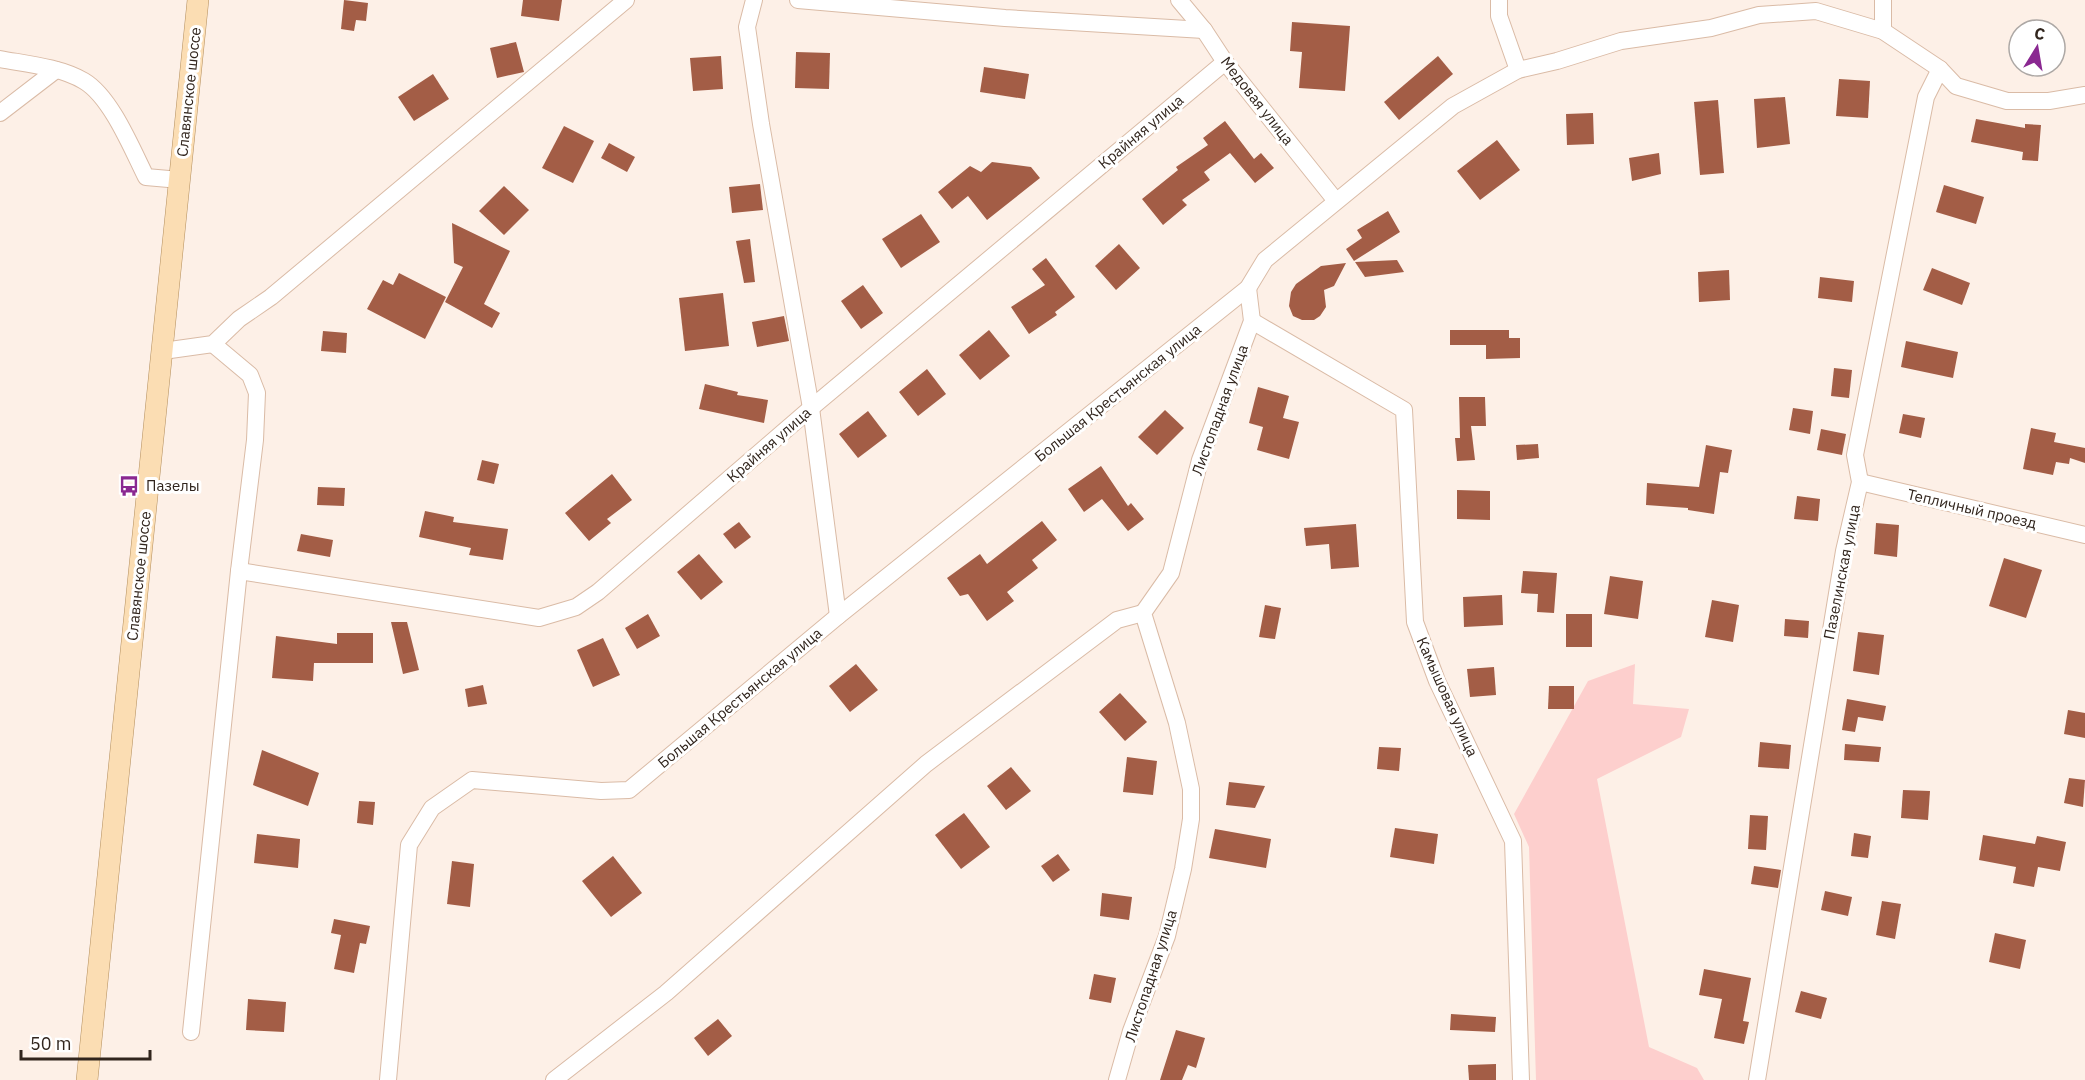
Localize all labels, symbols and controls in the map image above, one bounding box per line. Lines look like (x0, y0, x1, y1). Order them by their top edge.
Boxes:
north arrow (2007, 18, 2067, 78)
text: С (2033, 22, 2047, 44)
street label: Славянское шоссе (172, 26, 205, 158)
street label: Медовая улица (1217, 53, 1298, 149)
street label: Крайняя улица (1094, 90, 1187, 173)
street label: Большая Крестьянская улица (1031, 320, 1205, 466)
street label: Листопадная улица (1187, 342, 1252, 478)
street label: Крайняя улица (723, 403, 815, 486)
bus stop icon: Пазелы (117, 474, 141, 498)
place label: Пазелы (146, 476, 200, 495)
street label: Тепличный проезд (1906, 484, 2039, 533)
street label: Пазелинская улица (1819, 503, 1864, 641)
street label: Славянское шоссе (122, 510, 155, 642)
street label: Большая Крестьянская улица (654, 623, 826, 772)
street label: Камышовая улица (1413, 634, 1482, 760)
street label: Листопадная улица (1120, 907, 1181, 1044)
scale bar (21, 1023, 150, 1061)
text: 50 m (30, 1032, 72, 1055)

